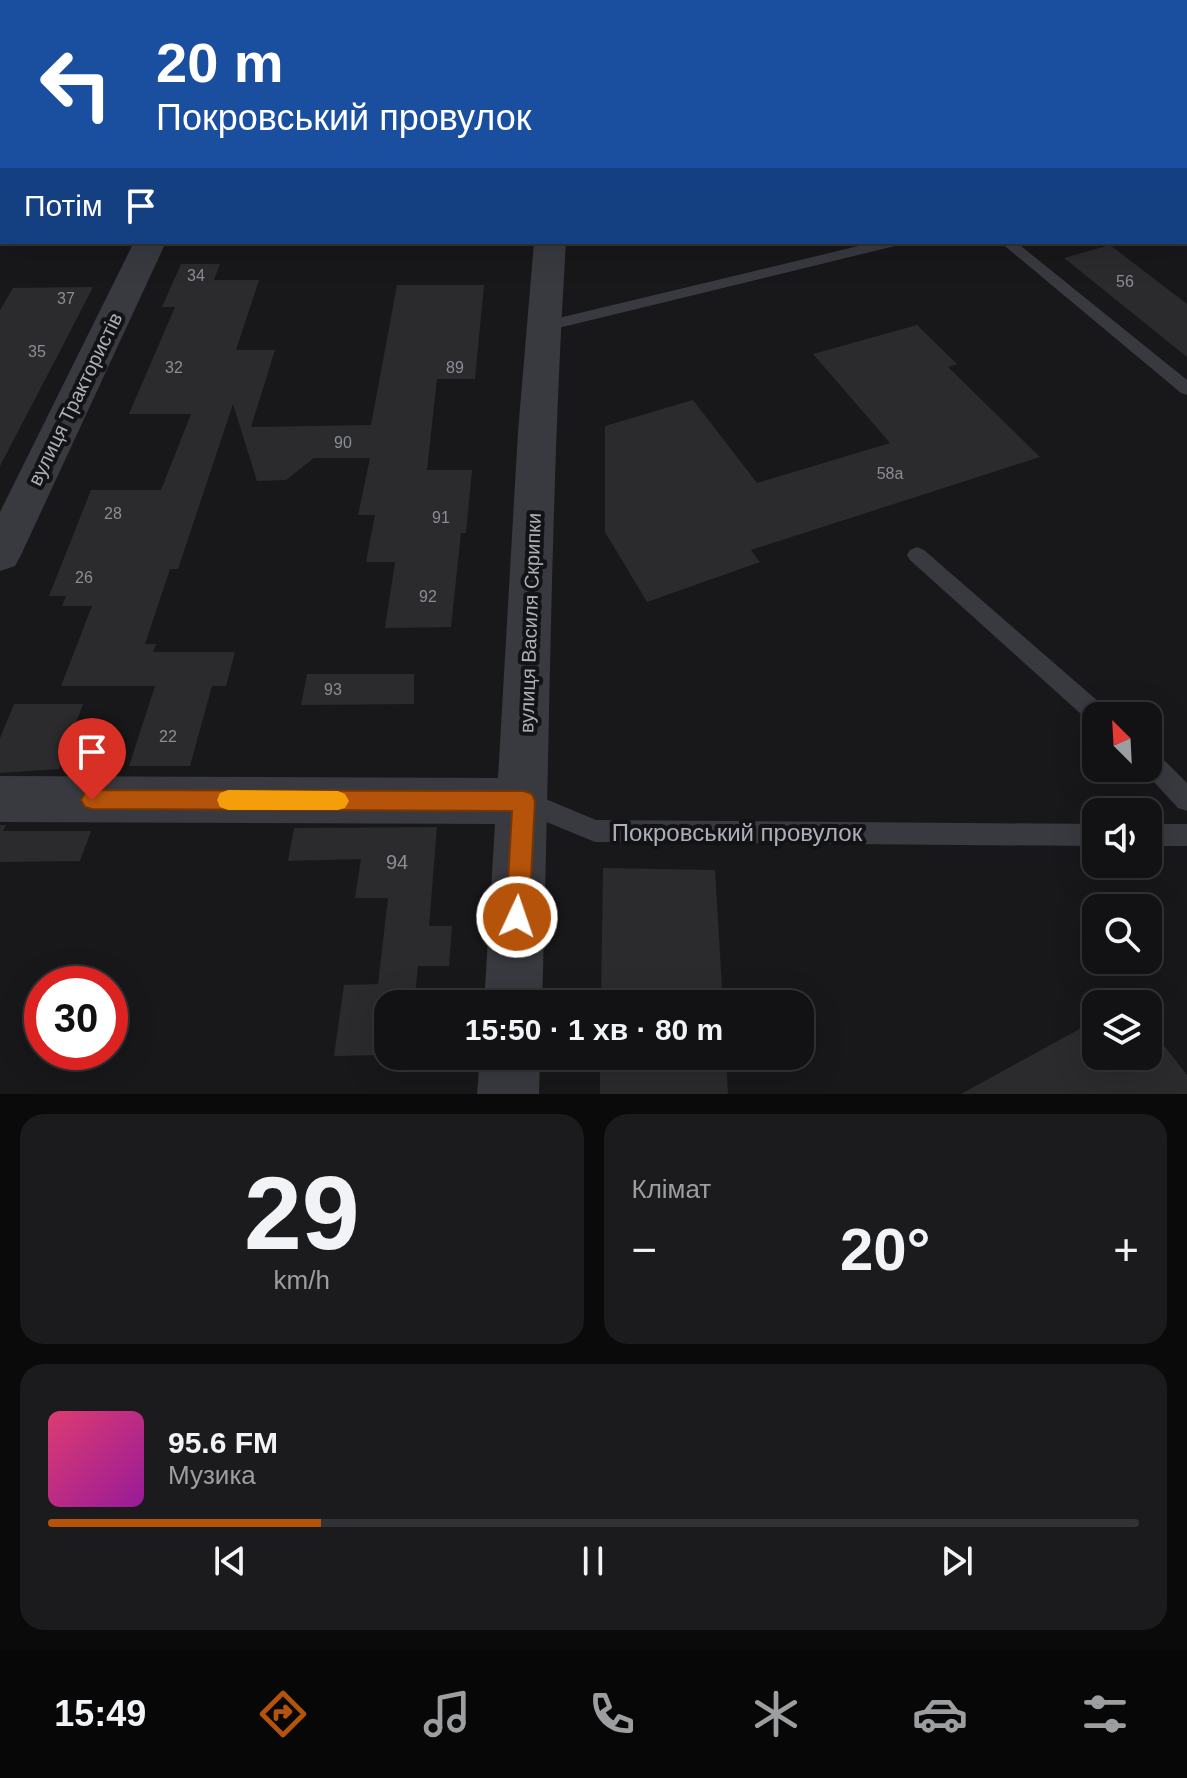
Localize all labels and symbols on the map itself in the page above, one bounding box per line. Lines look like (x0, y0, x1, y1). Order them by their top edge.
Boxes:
house number: 34 (187, 267, 205, 284)
house number: 56 (1116, 273, 1134, 290)
house number: 37 (57, 290, 75, 307)
street label: вулиця Трактористів (24, 309, 126, 489)
house number: 35 (28, 343, 46, 360)
house number: 32 (165, 359, 183, 376)
house number: 89 (446, 359, 464, 376)
house number: 90 (334, 434, 352, 451)
house number: 58а (877, 465, 903, 482)
house number: 28 (104, 505, 122, 522)
house number: 91 (432, 509, 450, 526)
street label: вулиця Василя Скрипки (515, 512, 545, 734)
house number: 26 (75, 569, 93, 586)
house number: 92 (419, 588, 437, 605)
house number: 93 (324, 681, 342, 698)
north arrow (1082, 702, 1162, 782)
pin (58, 718, 126, 800)
house number: 22 (159, 728, 177, 745)
street label: Покровський провулок (612, 819, 863, 846)
house number: 94 (386, 851, 408, 873)
position arrow (475, 875, 559, 959)
speed limit sign: 30 (24, 966, 128, 1070)

